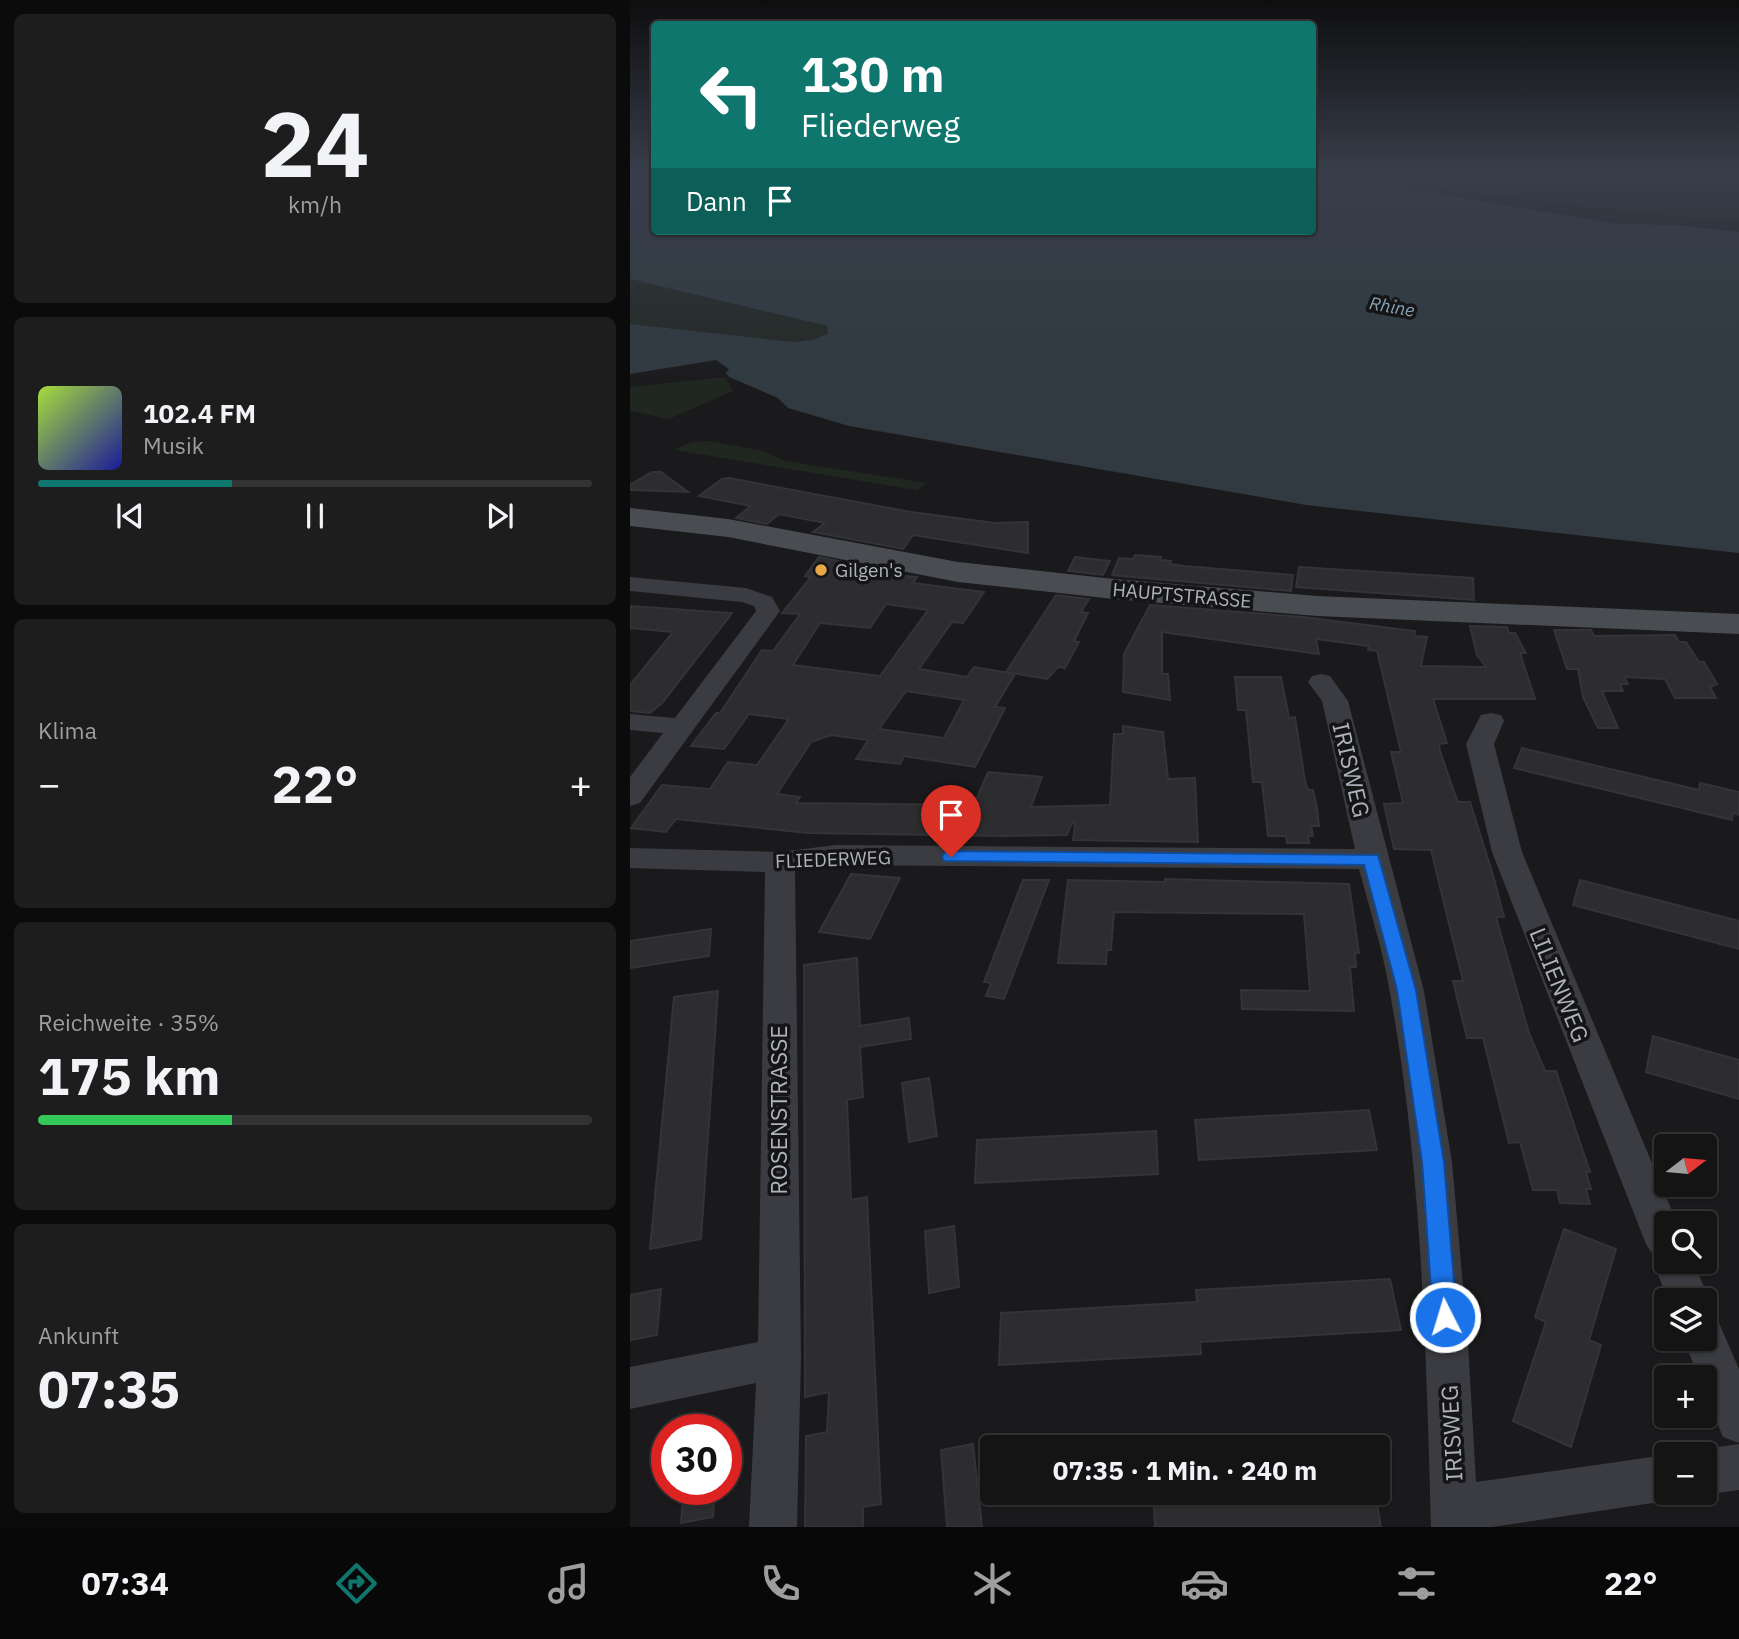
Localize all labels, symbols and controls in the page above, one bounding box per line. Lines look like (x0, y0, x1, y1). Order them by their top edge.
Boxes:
text: 130 m (801, 42, 945, 105)
icon: left (686, 49, 777, 140)
text: 24 (260, 84, 370, 202)
text: Fliederweg (801, 104, 960, 146)
icon: arrive (761, 182, 799, 220)
text: Dann (686, 184, 747, 218)
text: km/h (288, 189, 342, 219)
water label: Rhine (1368, 291, 1417, 322)
text: 102.4 FM (143, 396, 256, 430)
text: Musik (143, 430, 204, 460)
icon: previous (111, 497, 149, 535)
icon: pause (296, 497, 334, 535)
icon: next (481, 497, 519, 535)
place label: Gilgen's (835, 558, 903, 582)
marker: Gilgen's (813, 562, 829, 578)
street label: HAUPTSTRASSE (1112, 577, 1252, 613)
text: Klima (38, 715, 97, 745)
street label: IRISWEG (1327, 719, 1377, 820)
text: 22° (272, 750, 358, 817)
text: − (38, 759, 61, 808)
text: + (569, 759, 592, 808)
pin (921, 785, 981, 857)
icon: arrive (932, 796, 970, 834)
street label: FLIEDERWEG (775, 845, 891, 873)
street label: LILIENWEG (1523, 923, 1597, 1046)
text: Reichweite · 35% (38, 1007, 219, 1037)
street label: ROSENSTRASSE (763, 1025, 793, 1195)
text: 175 km (38, 1042, 220, 1109)
north arrow (1654, 1134, 1717, 1197)
map controls (1654, 1134, 1717, 1505)
button: search (1654, 1211, 1717, 1274)
position arrow (1408, 1280, 1482, 1354)
button: layers (1654, 1288, 1717, 1351)
text: Ankunft (38, 1320, 119, 1350)
text: 07:35 (38, 1355, 180, 1422)
button: + (1654, 1365, 1717, 1428)
street label: IRISWEG (1433, 1384, 1469, 1482)
speed limit sign: 30 (651, 1414, 742, 1505)
button: − (1654, 1442, 1717, 1505)
text: 07:35 · 1 Min. · 240 m (1053, 1453, 1317, 1487)
icon: directions (332, 1559, 381, 1608)
icon: music (544, 1559, 593, 1608)
icon: phone (756, 1559, 805, 1608)
icon: climate (968, 1559, 1017, 1608)
icon: car (1180, 1559, 1229, 1608)
icon: filters (1392, 1559, 1441, 1608)
text: 07:34 (82, 1562, 169, 1604)
text: 22° (1604, 1562, 1657, 1604)

